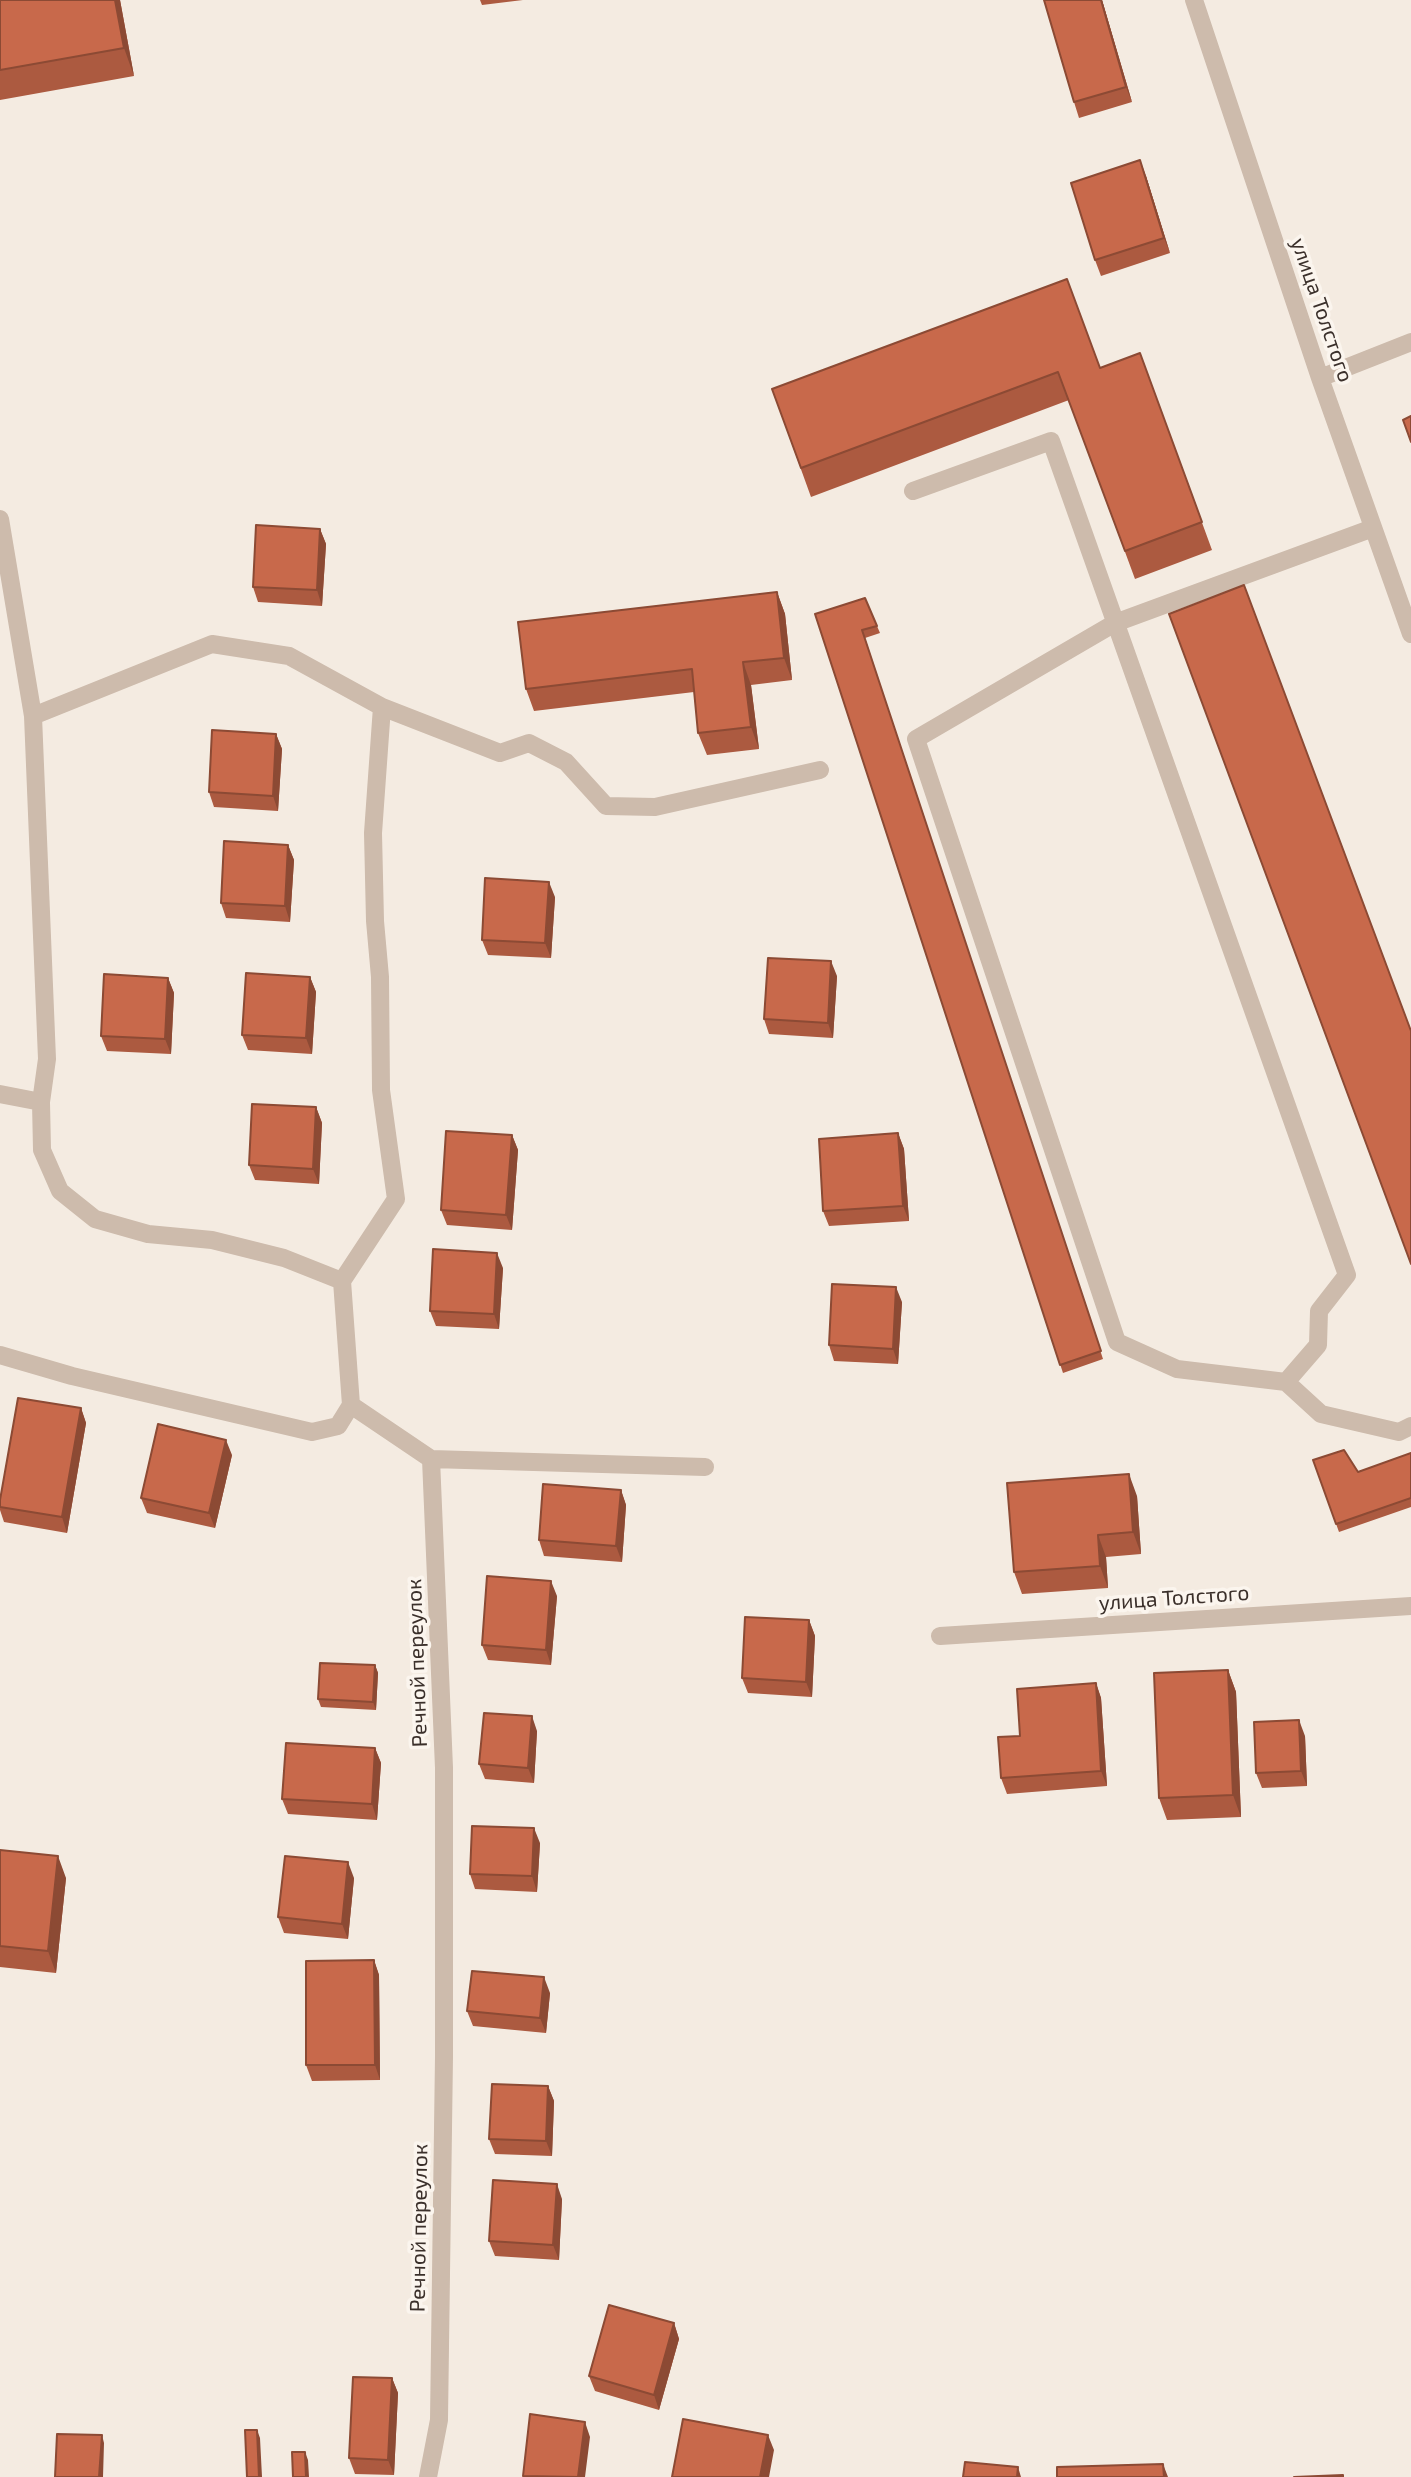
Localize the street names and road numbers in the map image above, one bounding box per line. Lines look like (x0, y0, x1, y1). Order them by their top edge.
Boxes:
street label: улица Толстого (1286, 235, 1358, 385)
street label: Речной переулок (401, 1578, 433, 1748)
street label: улица Толстого (1098, 1580, 1250, 1616)
street label: Речной переулок (405, 2144, 433, 2312)

